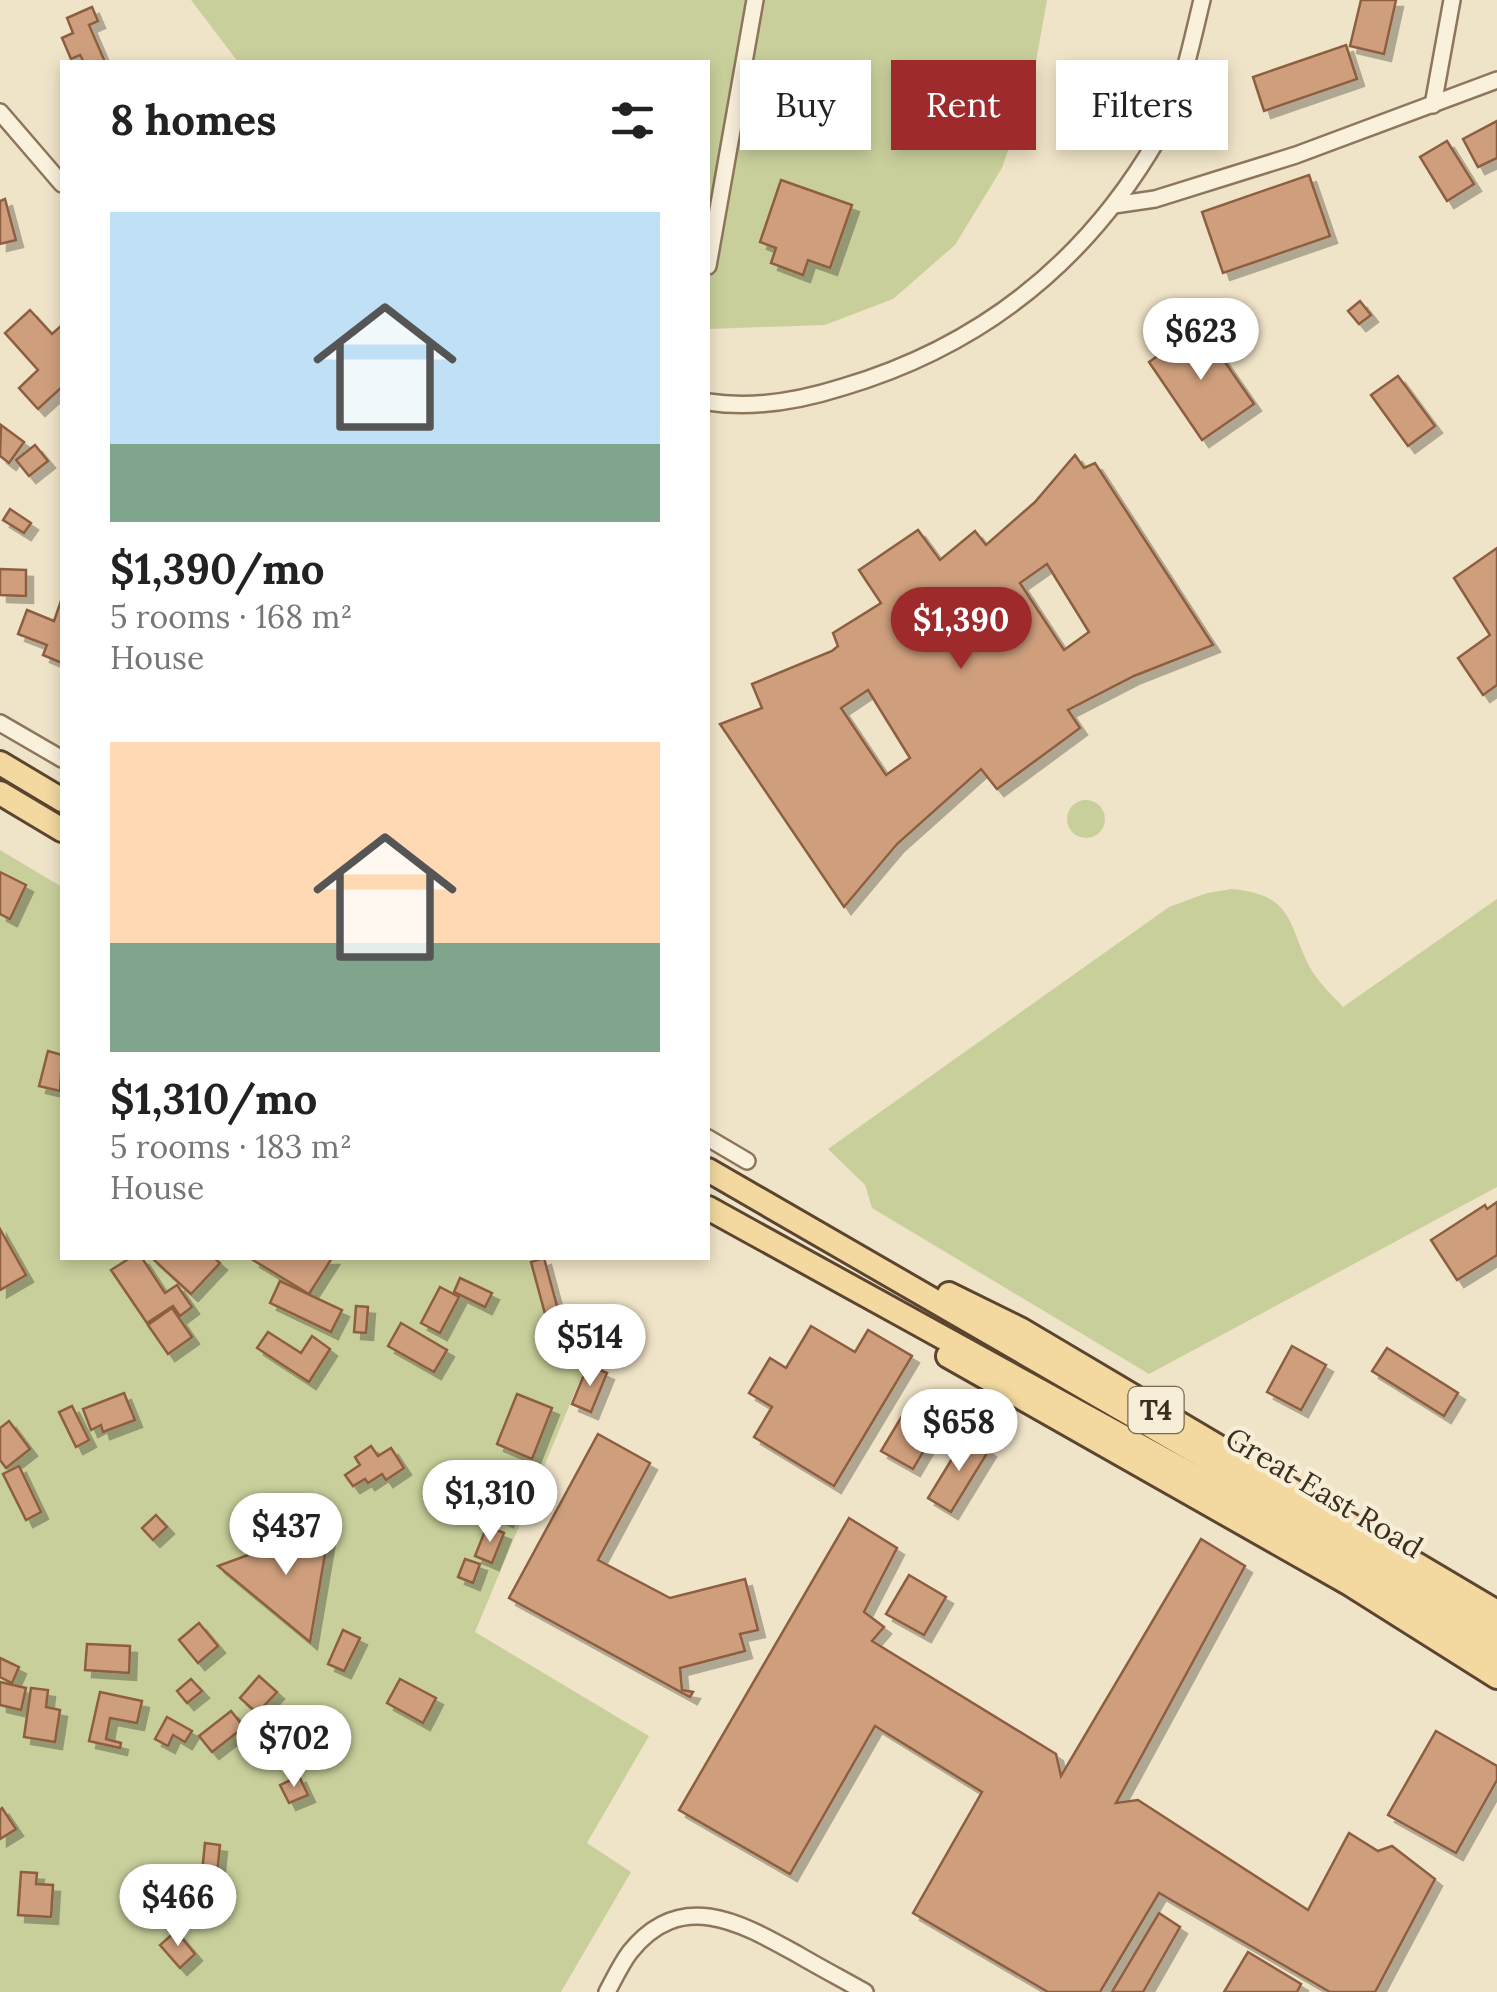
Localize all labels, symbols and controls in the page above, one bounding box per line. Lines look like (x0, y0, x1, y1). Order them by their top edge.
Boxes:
chip: Buy (740, 60, 871, 150)
chip: Rent (891, 60, 1036, 150)
chip: Filters (1056, 60, 1228, 150)
text: 8 homes (110, 93, 277, 147)
icon: filters (605, 93, 660, 148)
icon: home (295, 277, 475, 457)
pin: $623 (1142, 298, 1260, 383)
text: $623 (1165, 310, 1237, 351)
text: $1,390/mo (110, 542, 325, 596)
pin: $1,390 (880, 587, 1042, 672)
text: 5 rooms · 168 m² (110, 596, 353, 637)
text: $1,390 (913, 599, 1009, 640)
text: House (110, 637, 204, 678)
icon: home (295, 807, 475, 987)
text: $1,310/mo (110, 1072, 317, 1126)
text: 5 rooms · 183 m² (110, 1126, 352, 1167)
text: House (110, 1167, 204, 1208)
pin: $514 (531, 1304, 649, 1389)
text: $514 (557, 1316, 623, 1357)
road number: T4 (1128, 1387, 1184, 1433)
pin: $658 (900, 1389, 1018, 1474)
text: $658 (923, 1401, 995, 1442)
street label: Great East Road (1219, 1418, 1430, 1566)
pin: $1,310 (409, 1460, 571, 1545)
text: $1,310 (444, 1472, 536, 1513)
pin: $437 (227, 1493, 345, 1578)
text: $437 (251, 1505, 321, 1546)
pin: $702 (235, 1705, 353, 1790)
text: $702 (258, 1717, 330, 1758)
pin: $466 (119, 1864, 237, 1949)
text: $466 (141, 1876, 215, 1917)

